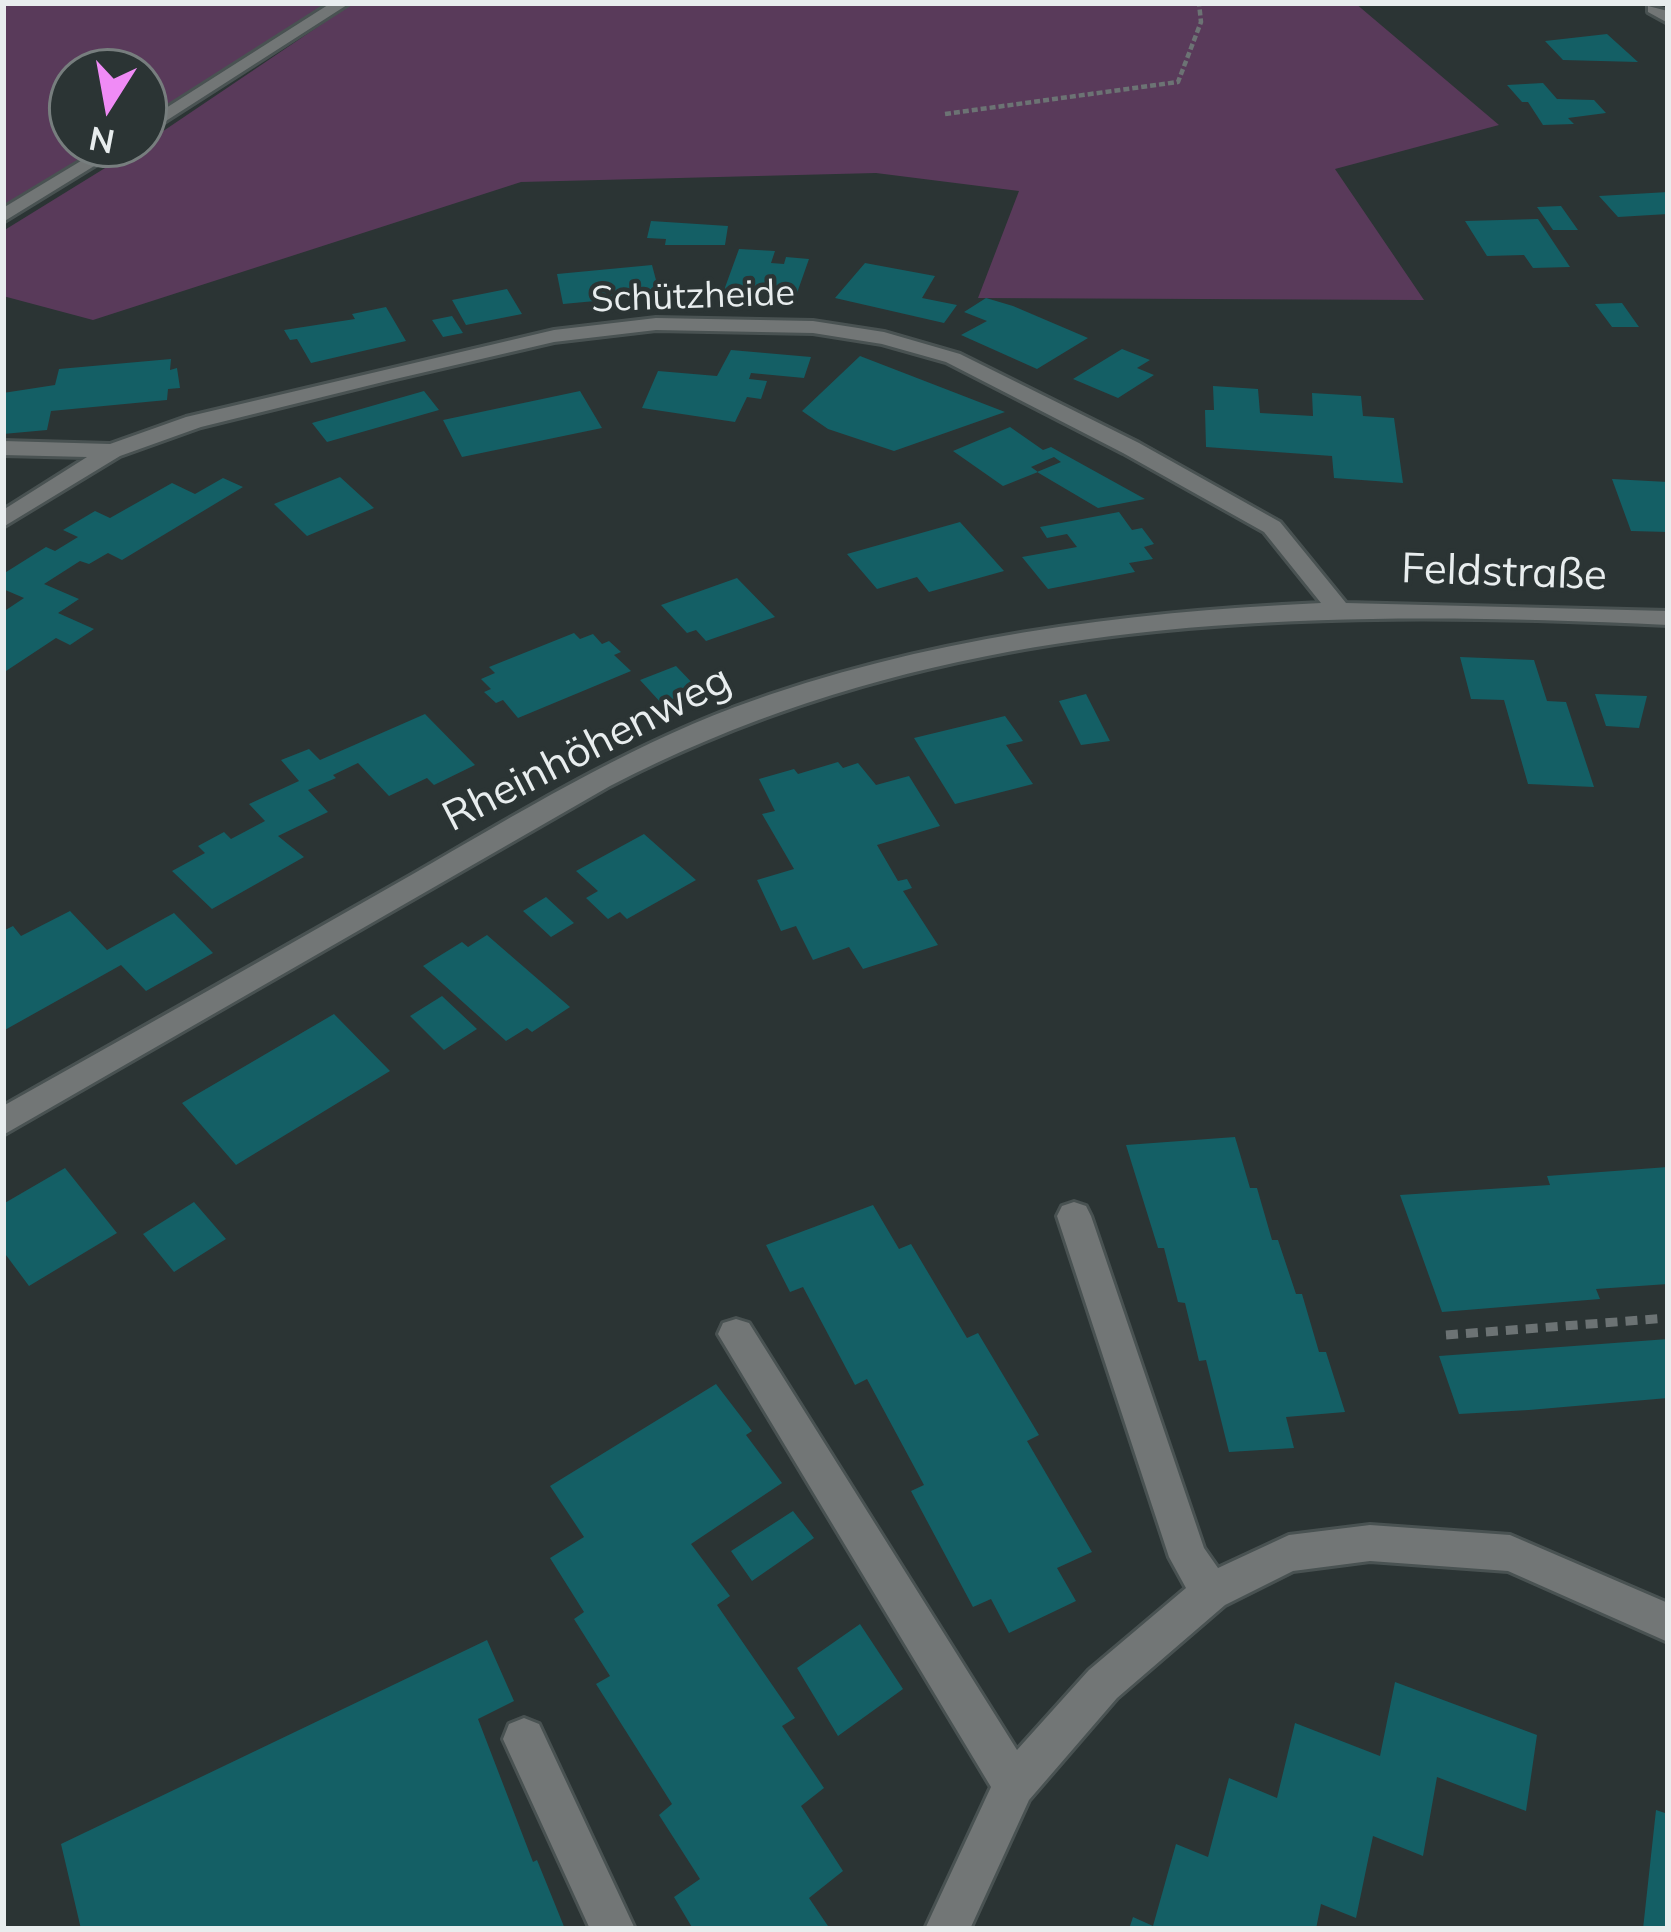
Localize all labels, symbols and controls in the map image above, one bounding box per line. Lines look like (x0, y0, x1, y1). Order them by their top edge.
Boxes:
north arrow (48, 48, 168, 168)
text: N (85, 118, 118, 163)
street label: Schützheide (590, 272, 796, 322)
street label: Feldstraße (1400, 544, 1608, 602)
street label: Rheinhöhenweg (435, 655, 739, 843)

